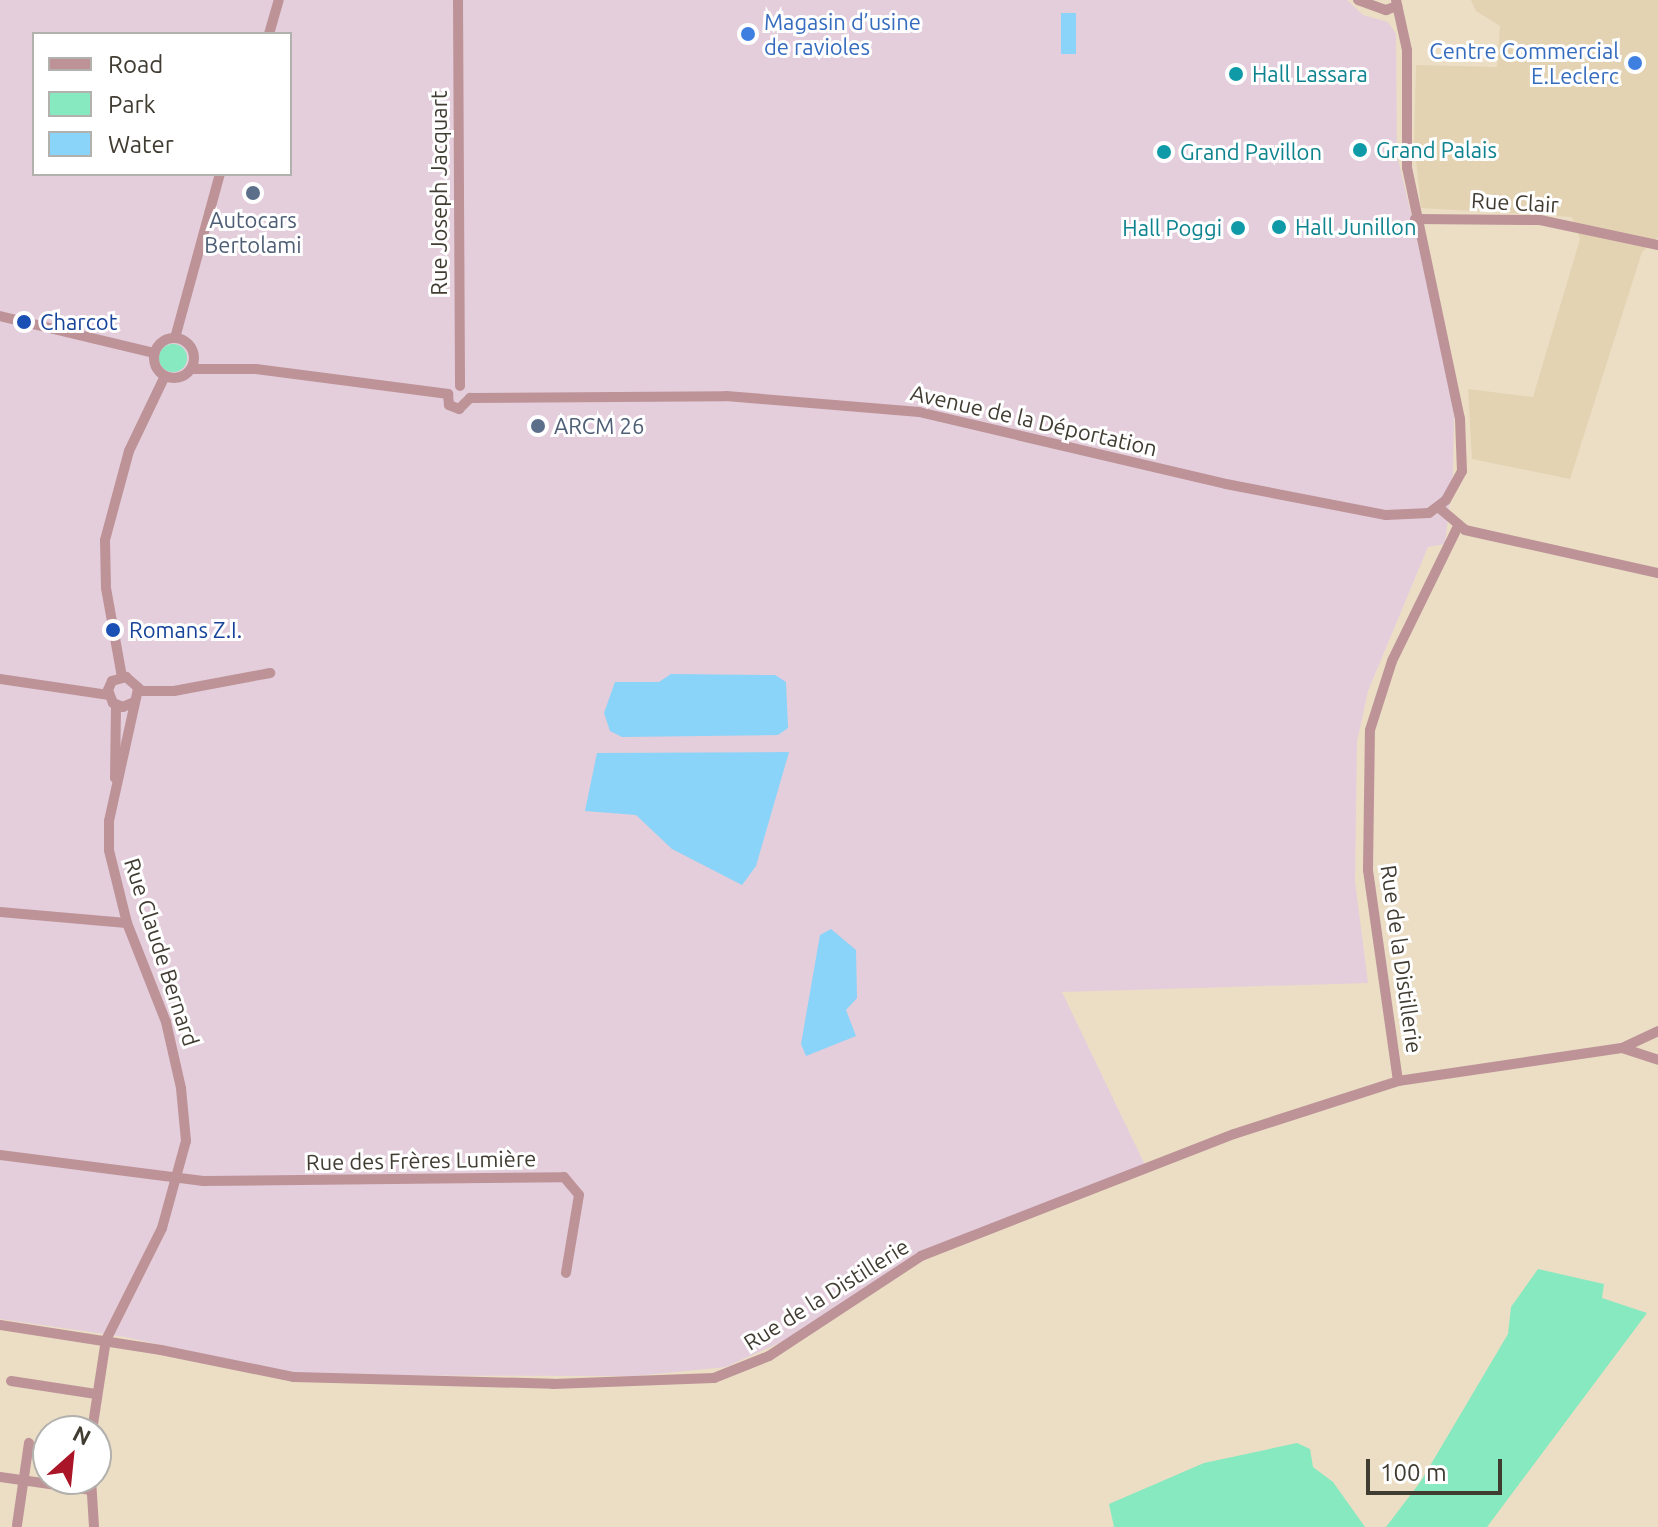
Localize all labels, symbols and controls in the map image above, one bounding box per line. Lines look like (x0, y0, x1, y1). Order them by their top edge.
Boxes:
place label: Magasin d’usine de ravioles (764, 8, 921, 60)
marker: Magasin d’usine de ravioles (739, 25, 757, 43)
legend (32, 32, 292, 176)
place label: Centre Commercial E.Leclerc (1429, 37, 1619, 88)
text: Road (108, 51, 163, 78)
marker: Centre Commercial E.Leclerc (1626, 54, 1644, 72)
place label: Hall Lassara (1252, 61, 1368, 87)
marker: Hall Lassara (1227, 65, 1245, 83)
street label: Rue Joseph Jacquart (426, 90, 452, 296)
text: Park (108, 91, 156, 118)
text: Water (108, 131, 174, 158)
place label: Grand Palais (1376, 137, 1497, 163)
place label: Grand Pavillon (1180, 139, 1322, 165)
marker: Grand Palais (1351, 141, 1369, 159)
marker: Grand Pavillon (1155, 143, 1173, 161)
marker: Autocars Bertolami (244, 184, 262, 202)
street label: Rue Clair (1471, 187, 1559, 217)
place label: Autocars Bertolami (204, 206, 302, 258)
place label: Hall Junillon (1295, 214, 1416, 240)
place label: Hall Poggi (1122, 215, 1222, 241)
marker: Hall Junillon (1270, 218, 1288, 236)
marker: Hall Poggi (1229, 219, 1247, 237)
place label: Charcot (40, 309, 117, 335)
marker: Charcot (15, 313, 33, 331)
street label: Avenue de la Déportation (908, 379, 1160, 461)
place label: ARCM 26 (554, 413, 644, 439)
marker: ARCM 26 (529, 417, 547, 435)
place label: Romans Z.I. (129, 617, 242, 643)
marker: Romans Z.I. (104, 621, 122, 639)
street label: Rue Claude Bernard (119, 855, 205, 1049)
street label: Rue de la Distillerie (1376, 863, 1428, 1055)
street label: Rue des Frères Lumière (306, 1145, 536, 1175)
street label: Rue de la Distillerie (739, 1233, 913, 1355)
north arrow (32, 1415, 112, 1495)
text: N (69, 1420, 95, 1450)
scale bar (1370, 1443, 1506, 1493)
text: 100 m (1380, 1459, 1447, 1486)

